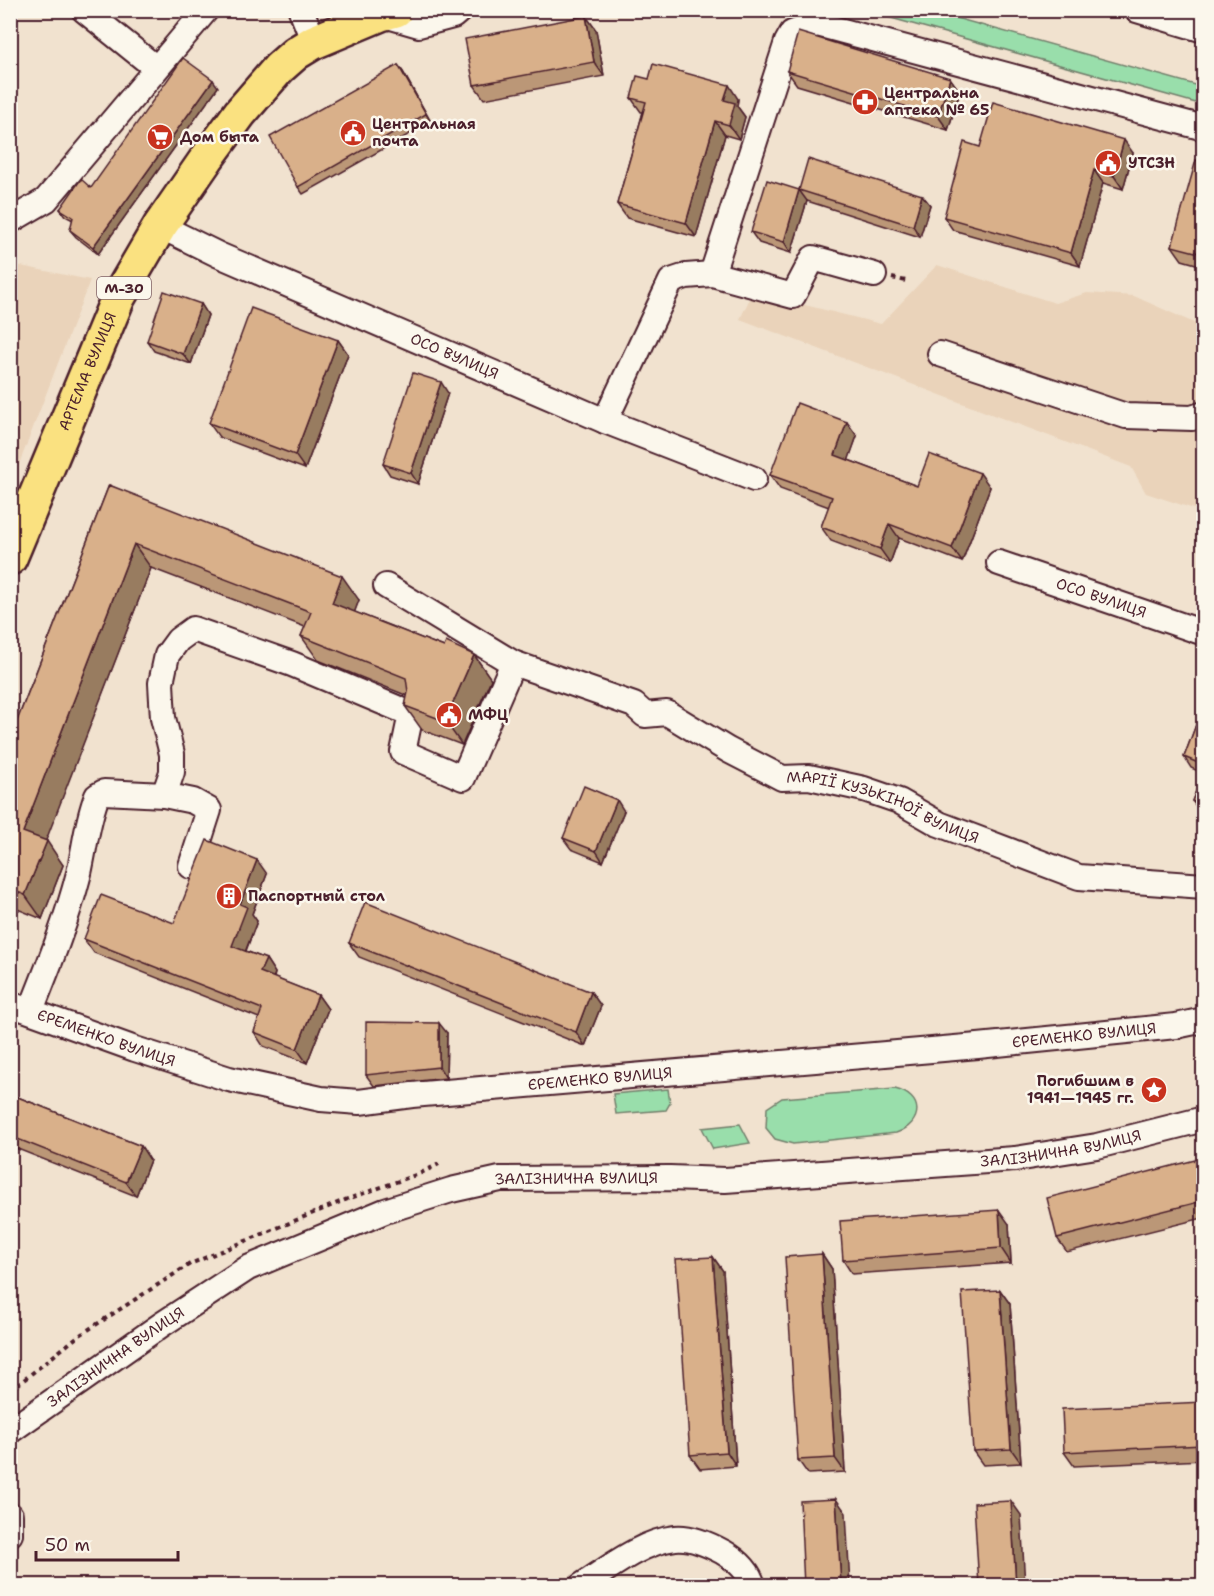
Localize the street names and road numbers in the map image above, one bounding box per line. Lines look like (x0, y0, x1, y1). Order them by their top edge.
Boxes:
road number: М-30 (97, 277, 151, 299)
street label: АРТЕМА ВУЛИЦЯ (54, 309, 121, 434)
street label: ОСО ВУЛИЦЯ (407, 328, 502, 384)
street label: ОСО ВУЛИЦЯ (1053, 573, 1149, 623)
street label: МАРІЇ КУЗЬКІНОЇ ВУЛИЦЯ (786, 767, 982, 848)
street label: ЄРЕМЕНКО ВУЛИЦЯ (34, 1005, 178, 1071)
street label: ЄРЕМЕНКО ВУЛИЦЯ (1011, 1018, 1157, 1053)
street label: ЄРЕМЕНКО ВУЛИЦЯ (527, 1063, 673, 1095)
street label: ЗАЛІЗНИЧНА ВУЛИЦЯ (980, 1125, 1143, 1171)
street label: ЗАЛІЗНИЧНА ВУЛИЦЯ (493, 1168, 658, 1190)
street label: ЗАЛІЗНИЧНА ВУЛИЦЯ (43, 1302, 188, 1412)

